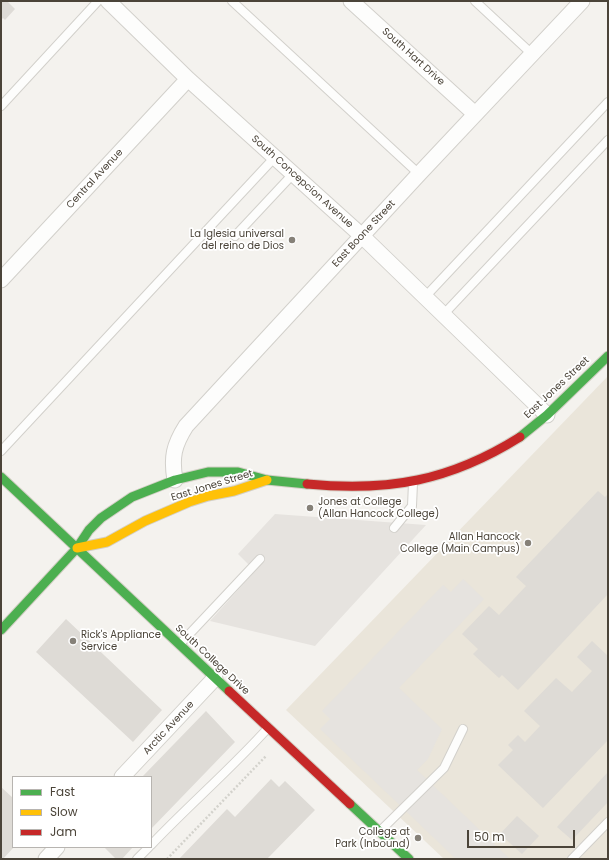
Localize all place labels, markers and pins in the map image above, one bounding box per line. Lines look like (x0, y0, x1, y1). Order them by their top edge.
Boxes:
place label: La Iglesia universal del reino de Dios (190, 228, 284, 252)
marker: La Iglesia universal del reino de Dios (287, 235, 297, 245)
place label: Jones at College (Allan Hancock College) (318, 496, 439, 520)
marker: Jones at College (Allan Hancock College) (305, 503, 315, 513)
place label: Allan Hancock College (Main Campus) (400, 531, 520, 554)
marker: Allan Hancock College (Main Campus) (523, 538, 533, 548)
place label: Rick's Appliance Service (81, 629, 161, 652)
marker: Rick's Appliance Service (68, 636, 78, 646)
place label: College at Park (Inbound) (335, 826, 410, 850)
marker: College at Park (Inbound) (413, 833, 423, 843)

